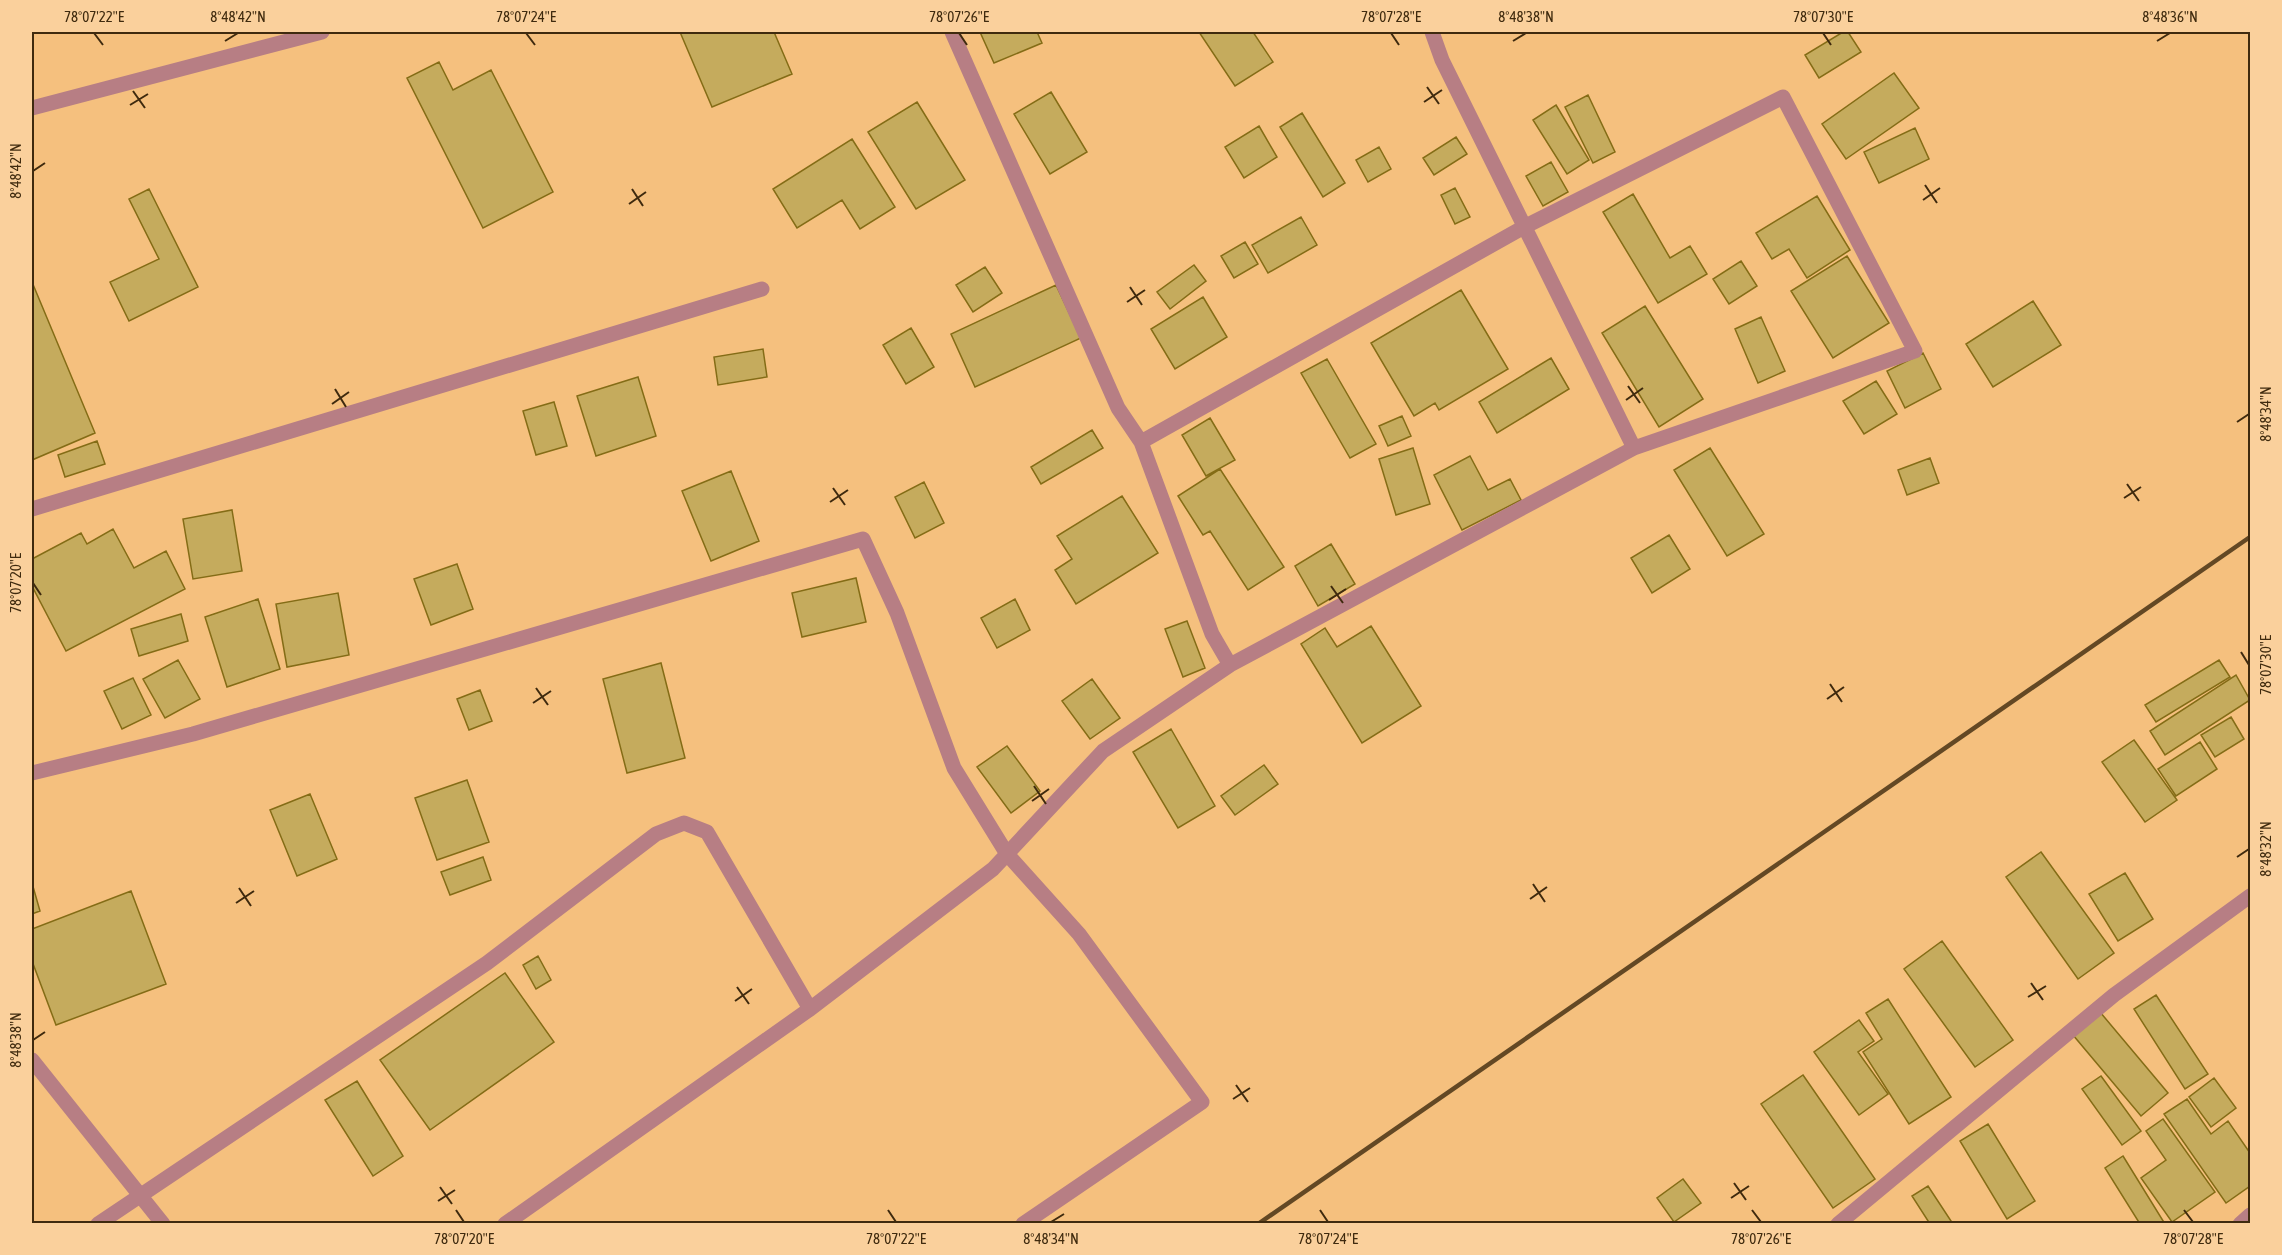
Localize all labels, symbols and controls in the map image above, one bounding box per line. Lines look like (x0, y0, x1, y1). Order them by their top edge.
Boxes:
text: 78°07'22"E (64, 8, 125, 25)
text: 8°48'42"N (210, 8, 266, 25)
text: 78°07'24"E (496, 8, 557, 25)
text: 78°07'26"E (929, 8, 990, 25)
text: 78°07'28"E (1361, 8, 1422, 25)
text: 8°48'38"N (1498, 8, 1554, 25)
text: 78°07'30"E (1793, 8, 1854, 25)
text: 8°48'36"N (2142, 8, 2198, 25)
text: 8°48'42"N (7, 143, 24, 199)
text: 8°48'34"N (2257, 386, 2274, 442)
text: 78°07'20"E (7, 552, 24, 613)
text: 78°07'30"E (2257, 634, 2274, 695)
text: 8°48'32"N (2257, 821, 2274, 877)
text: 8°48'38"N (7, 1012, 24, 1068)
text: 78°07'20"E (434, 1230, 495, 1247)
text: 78°07'22"E (866, 1230, 927, 1247)
text: 8°48'34"N (1023, 1230, 1079, 1247)
text: 78°07'24"E (1298, 1230, 1359, 1247)
text: 78°07'26"E (1731, 1230, 1792, 1247)
text: 78°07'28"E (2163, 1230, 2224, 1247)

